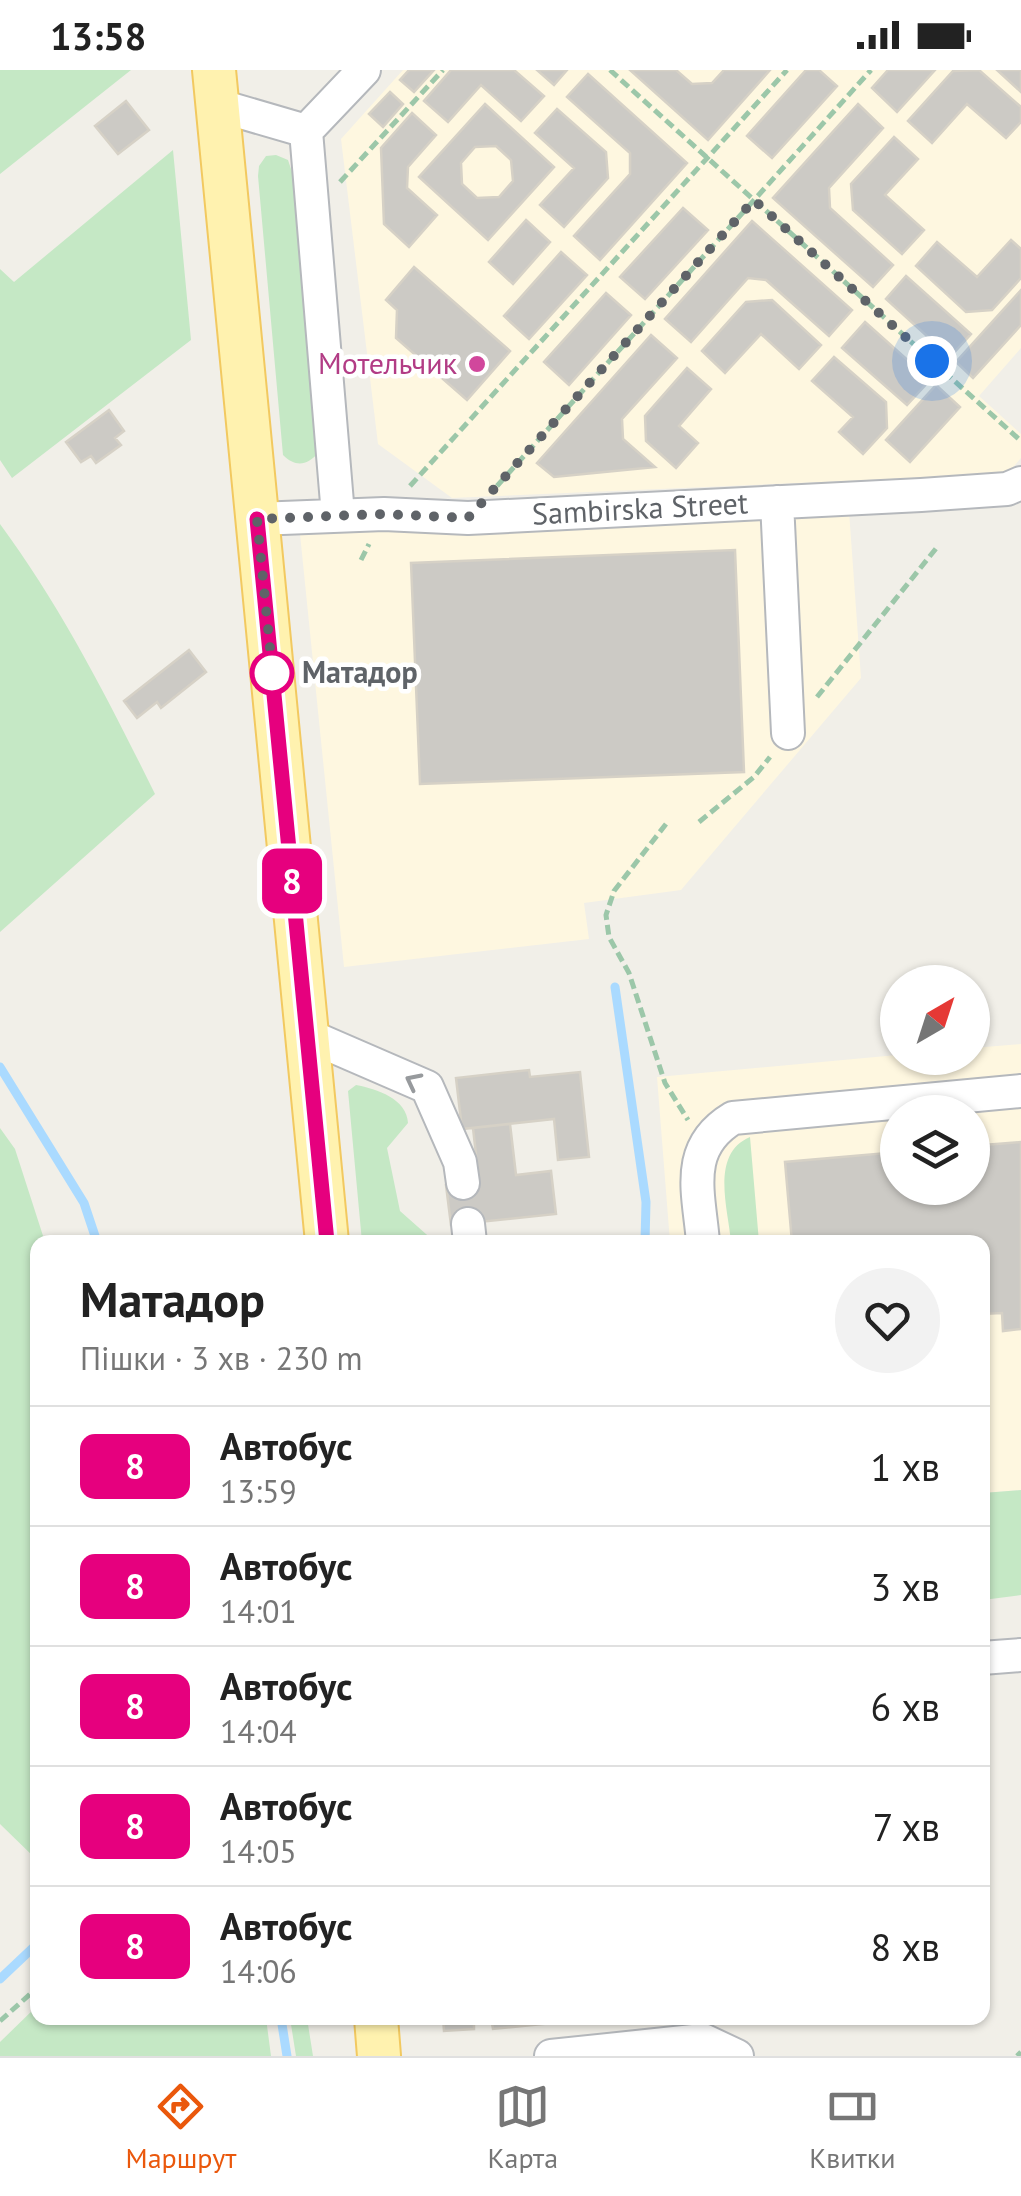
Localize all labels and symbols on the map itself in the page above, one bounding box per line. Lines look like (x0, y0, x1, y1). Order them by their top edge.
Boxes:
your location (907, 336, 957, 386)
place label: Мотельчик (318, 343, 458, 382)
marker: Мотельчик (466, 353, 488, 375)
street label: Sambirska Street (531, 482, 749, 533)
marker: Матадор (251, 652, 293, 694)
place label: Матадор (302, 652, 418, 691)
line badge: 8 (260, 848, 324, 914)
north arrow (880, 965, 990, 1075)
one-way arrow (405, 1074, 423, 1094)

